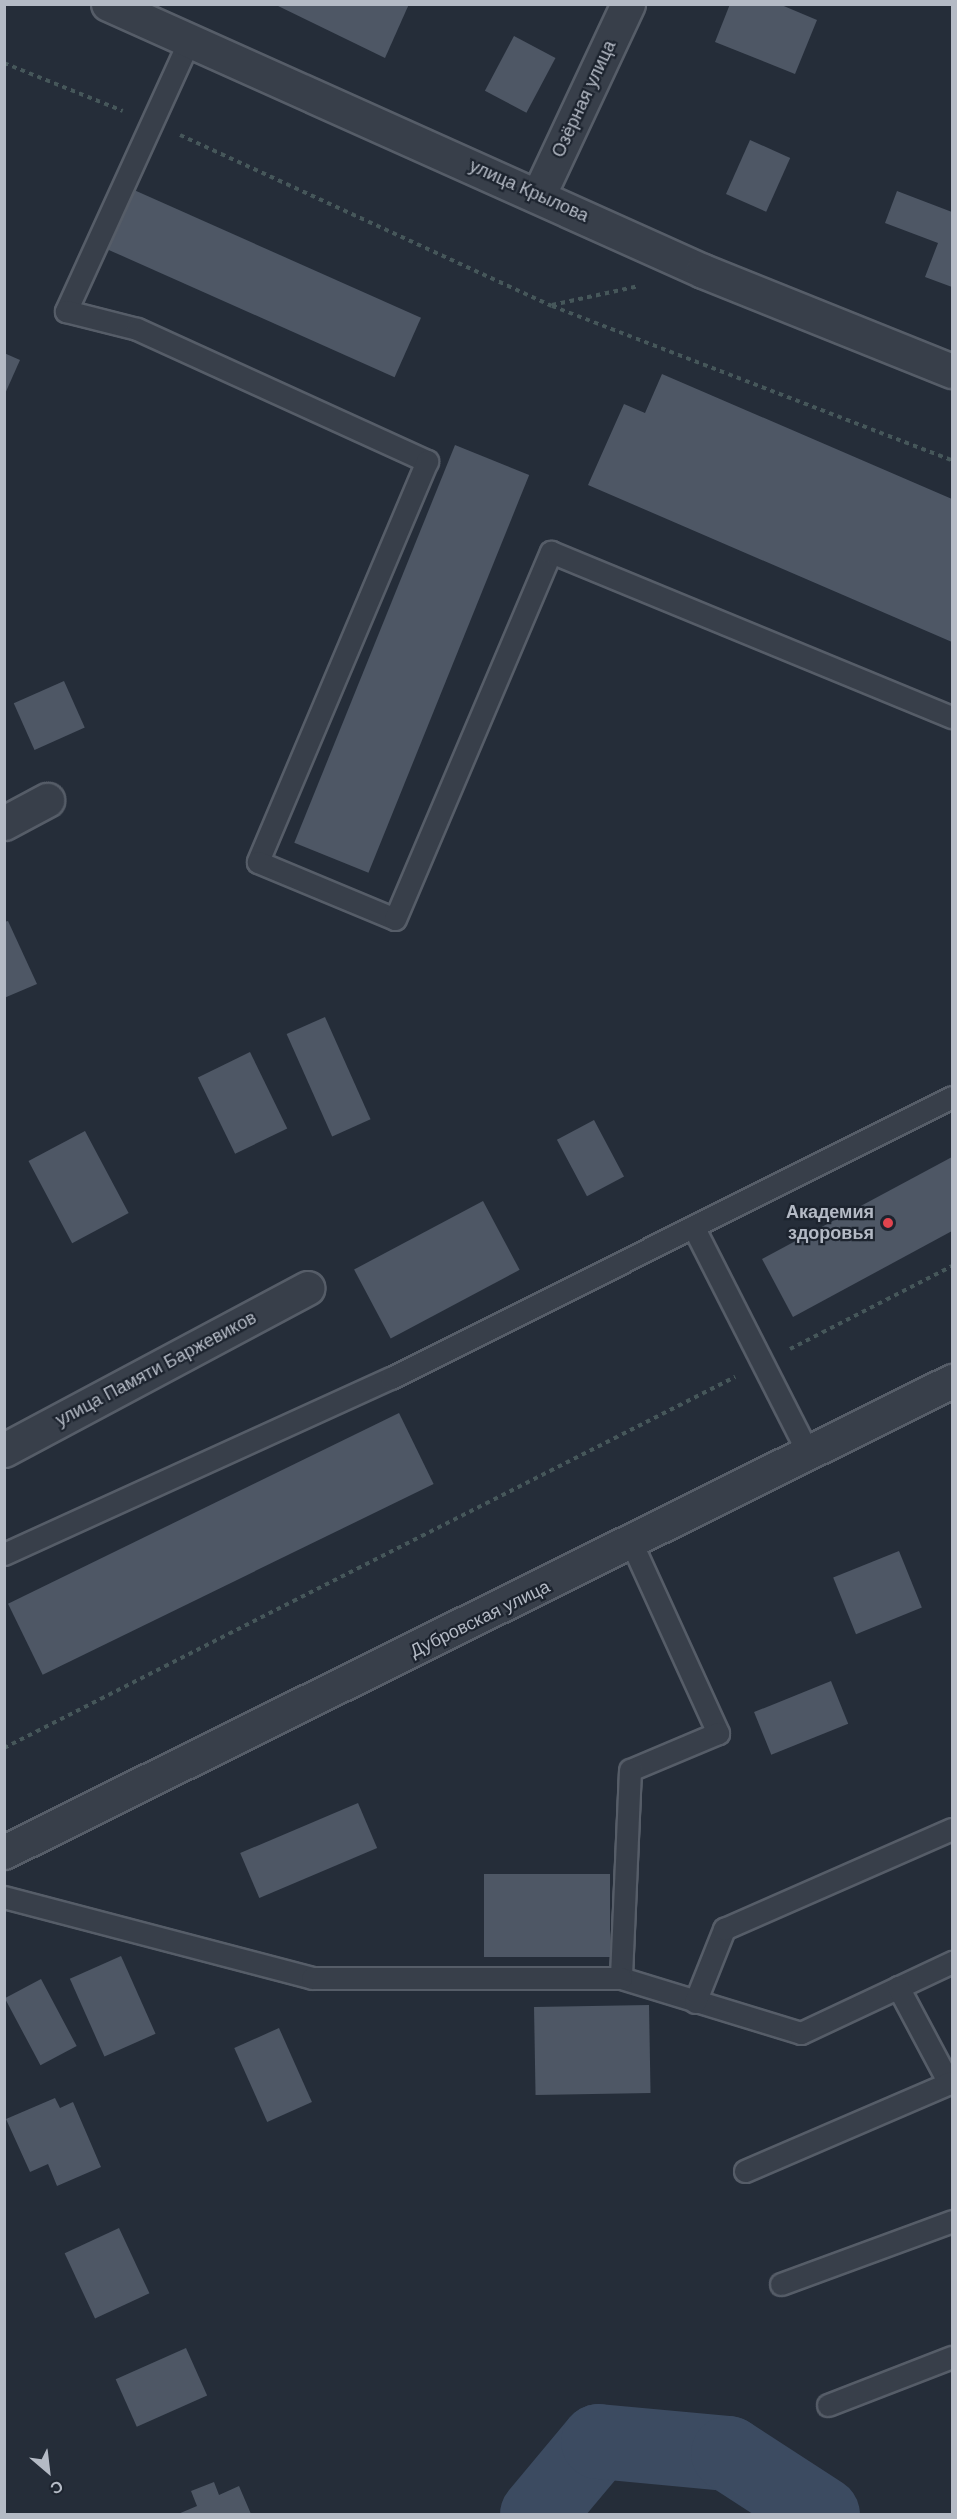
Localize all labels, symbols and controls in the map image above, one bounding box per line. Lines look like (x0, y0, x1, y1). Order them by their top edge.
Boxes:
street label: Озёрная улица (547, 37, 621, 161)
street label: улица Крылова (466, 155, 592, 227)
place label: Академия здоровья (786, 1202, 874, 1244)
marker: Академия здоровья (879, 1214, 897, 1232)
street label: улица Памяти Баржевиков (52, 1307, 260, 1431)
street label: Дубровская улица (407, 1576, 553, 1662)
north arrow (18, 2441, 78, 2501)
text: С (48, 2477, 66, 2498)

